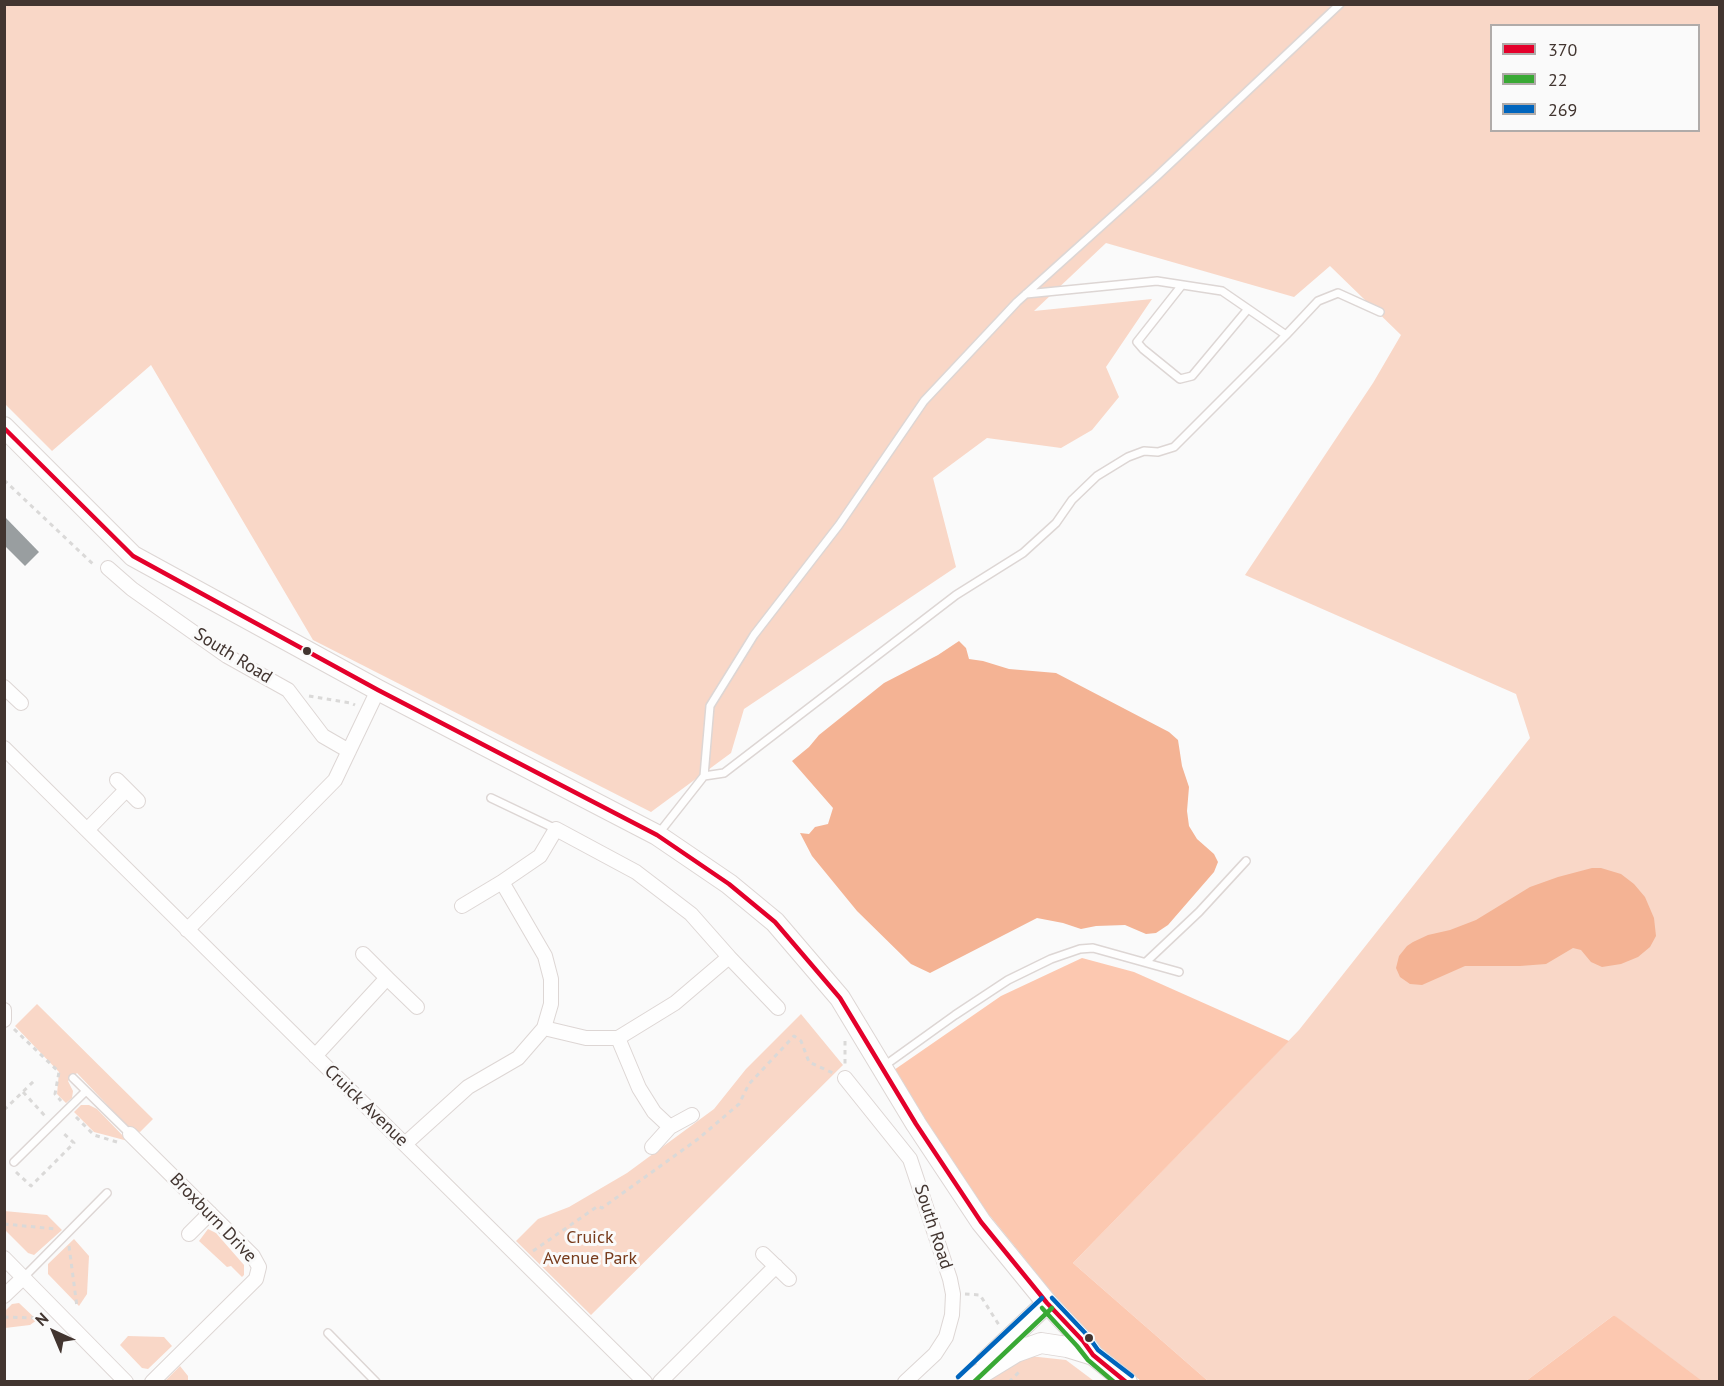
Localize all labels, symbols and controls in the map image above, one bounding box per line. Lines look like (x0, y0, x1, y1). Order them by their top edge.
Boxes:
legend (1490, 24, 1700, 132)
text: 370 (1548, 38, 1577, 61)
text: 22 (1548, 68, 1568, 91)
text: 269 (1548, 98, 1577, 121)
street label: South Road (190, 624, 276, 688)
unlabelled marker (301, 645, 313, 657)
street label: Cruick Avenue (320, 1061, 412, 1151)
street label: Broxburn Drive (165, 1169, 261, 1267)
street label: South Road (909, 1182, 957, 1272)
park label: Cruick Avenue Park (543, 1227, 637, 1270)
north arrow (24, 1302, 84, 1362)
text: N (31, 1308, 52, 1330)
unlabelled marker (1083, 1332, 1095, 1344)

